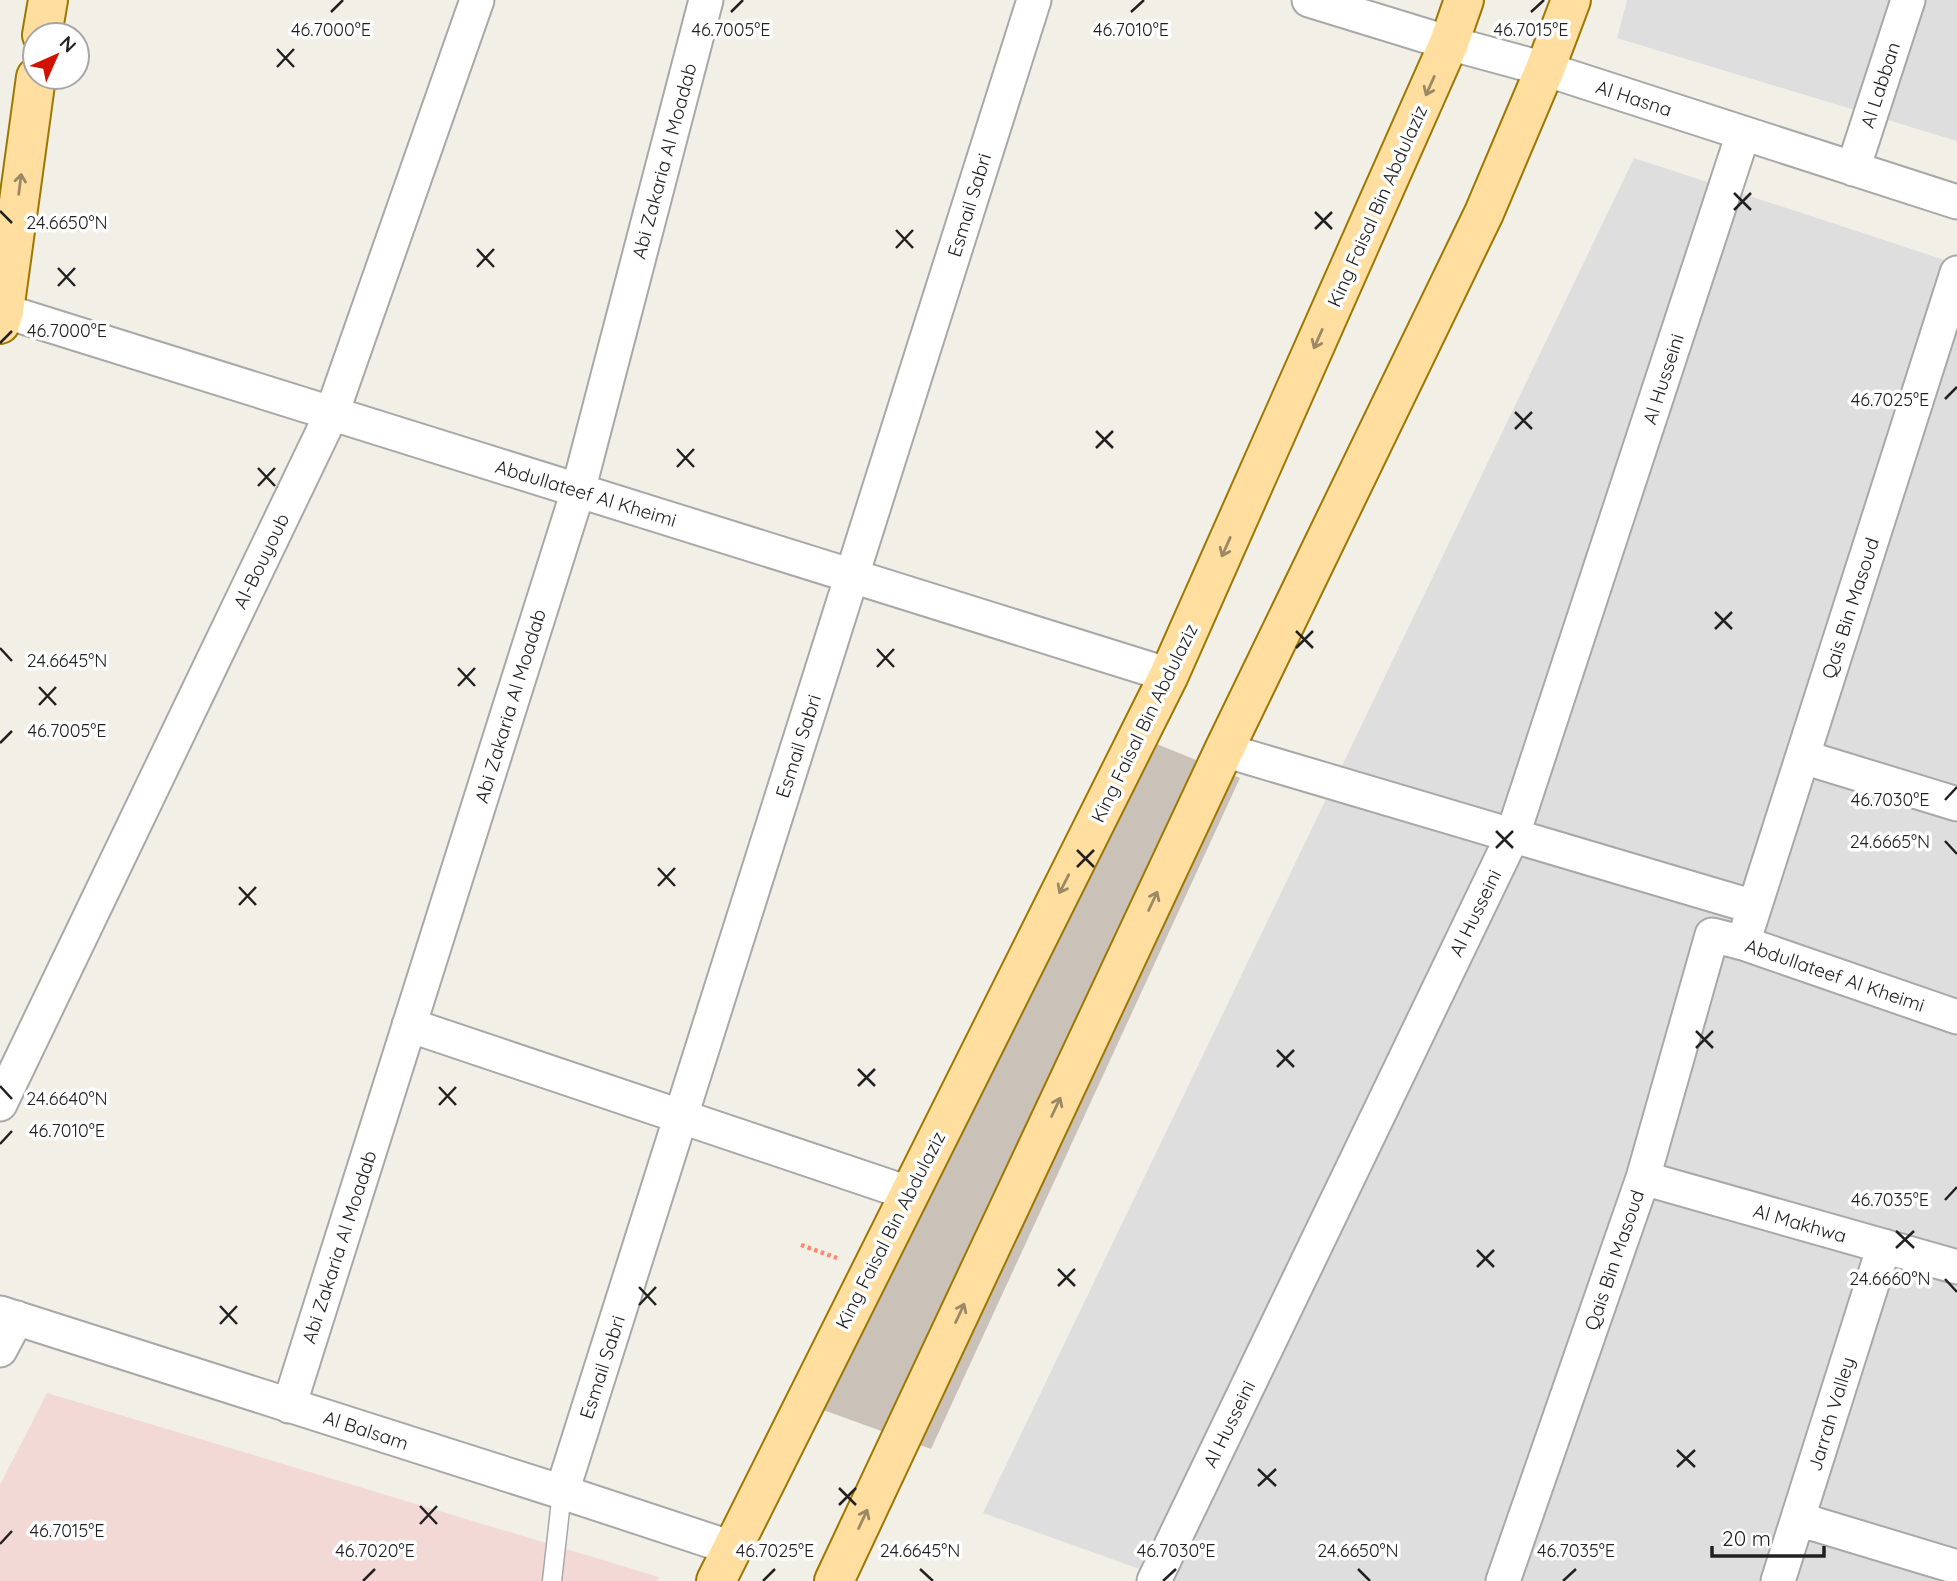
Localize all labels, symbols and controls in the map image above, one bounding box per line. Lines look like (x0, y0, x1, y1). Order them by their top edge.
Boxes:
text: 46.7000°E (291, 18, 371, 41)
text: 46.7005°E (691, 18, 771, 41)
text: 46.7010°E (1093, 18, 1169, 41)
text: 46.7015°E (1493, 18, 1569, 41)
north arrow (21, 21, 91, 91)
text: N (55, 31, 81, 57)
street label: Al Labban (1855, 39, 1905, 131)
street label: Abi Zakaria Al Moadab (626, 61, 702, 261)
street label: Al Hasna (1593, 74, 1675, 122)
one-way arrow (1423, 75, 1436, 96)
street label: King Faisal Bin Abdulaziz (1322, 101, 1432, 311)
street label: Esmail Sabri (942, 150, 996, 260)
one-way arrow (14, 173, 27, 195)
text: 24.6650°N (26, 211, 108, 234)
text: 46.7000°E (27, 319, 107, 342)
one-way arrow (1311, 328, 1324, 349)
street label: Al Husseini (1637, 331, 1689, 427)
text: 46.7025°E (1851, 388, 1929, 411)
street label: Abdullateef Al Kheimi (493, 454, 679, 532)
street label: Al-Bouyoub (228, 509, 294, 613)
street label: Qais Bin Masoud (1816, 534, 1884, 682)
one-way arrow (1219, 536, 1232, 558)
street label: Abi Zakaria Al Moadab (469, 606, 551, 806)
street label: King Faisal Bin Abdulaziz (1085, 620, 1203, 826)
text: 24.6645°N (27, 649, 107, 672)
street label: Esmail Sabri (770, 691, 826, 801)
text: 46.7005°E (27, 719, 107, 742)
text: 46.7030°E (1851, 788, 1929, 811)
text: 24.6665°N (1850, 830, 1930, 853)
street label: Al Husseini (1444, 865, 1506, 961)
one-way arrow (1056, 873, 1070, 894)
one-way arrow (1147, 891, 1160, 913)
street label: Abdullateef Al Kheimi (1742, 933, 1928, 1017)
text: 24.6640°N (26, 1087, 108, 1110)
one-way arrow (1050, 1097, 1064, 1118)
text: 46.7010°E (29, 1119, 105, 1142)
street label: King Faisal Bin Abdulaziz (830, 1127, 950, 1333)
street label: Abi Zakaria Al Moadab (296, 1147, 382, 1347)
street label: Qais Bin Masoud (1579, 1187, 1649, 1333)
text: 46.7035°E (1851, 1188, 1929, 1211)
street label: Al Makhwa (1751, 1198, 1849, 1248)
text: 24.6660°N (1849, 1267, 1931, 1290)
one-way arrow (954, 1303, 967, 1324)
street label: Esmail Sabri (574, 1312, 630, 1422)
street label: Jarrah Valley (1802, 1354, 1860, 1474)
street label: Al Husseini (1198, 1376, 1260, 1472)
street label: Al Balsam (320, 1405, 412, 1455)
one-way arrow (857, 1509, 870, 1530)
scale bar (1712, 1514, 1824, 1558)
text: 46.7015°E (29, 1519, 105, 1542)
text: 20 m (1722, 1525, 1771, 1551)
text: 46.7020°E (335, 1539, 415, 1562)
text: 46.7025°E (736, 1539, 814, 1562)
text: 24.6645°N (880, 1539, 960, 1562)
text: 46.7030°E (1137, 1539, 1215, 1562)
text: 24.6650°N (1317, 1539, 1399, 1562)
text: 46.7035°E (1537, 1539, 1615, 1562)

